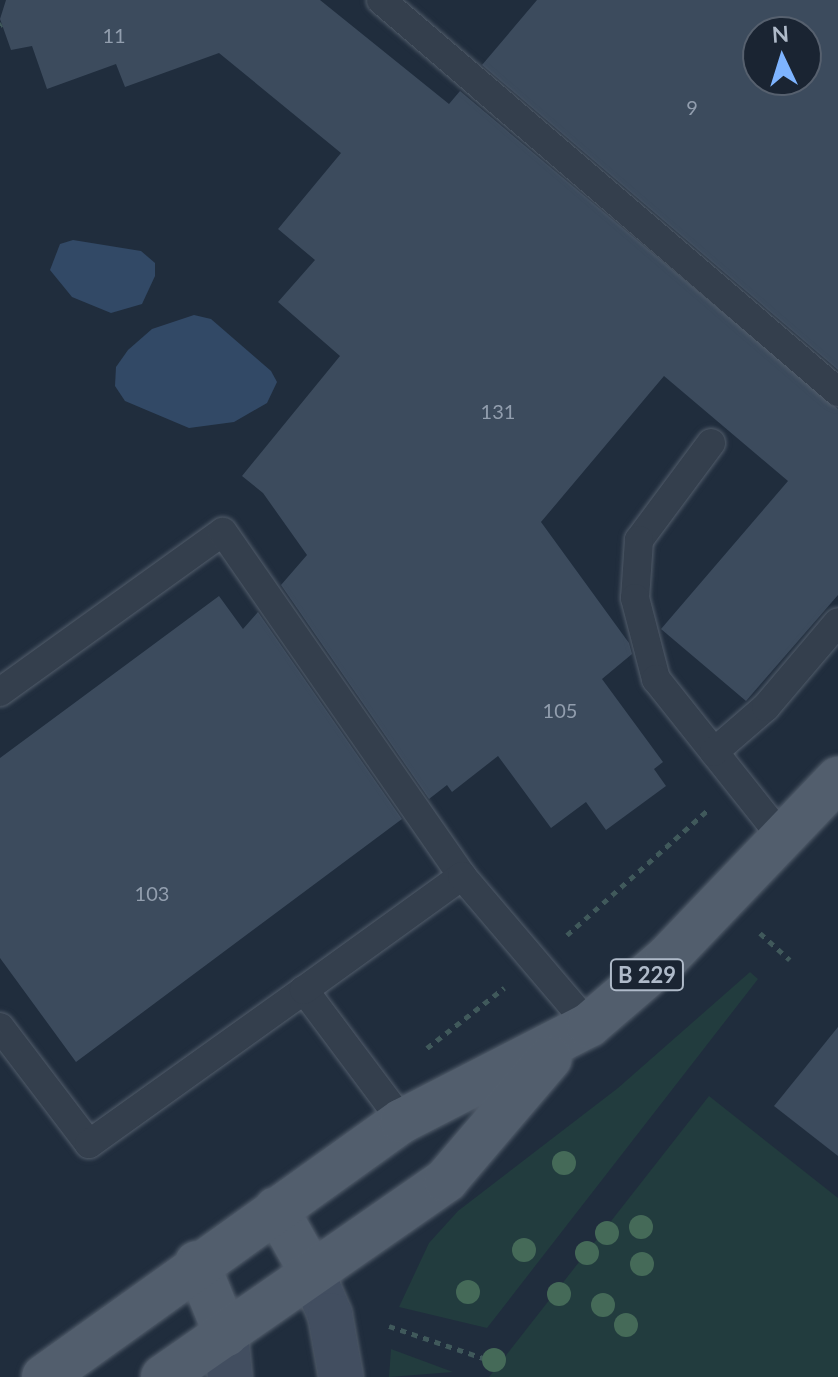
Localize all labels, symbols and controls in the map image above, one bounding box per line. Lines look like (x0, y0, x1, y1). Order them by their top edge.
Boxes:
north arrow (742, 16, 822, 96)
text: N (771, 19, 790, 48)
house number: 11 (102, 23, 126, 47)
house number: 9 (686, 95, 698, 119)
house number: 131 (481, 399, 515, 423)
house number: 105 (543, 698, 577, 722)
house number: 103 (135, 881, 169, 905)
road number: B 229 (609, 957, 685, 993)

